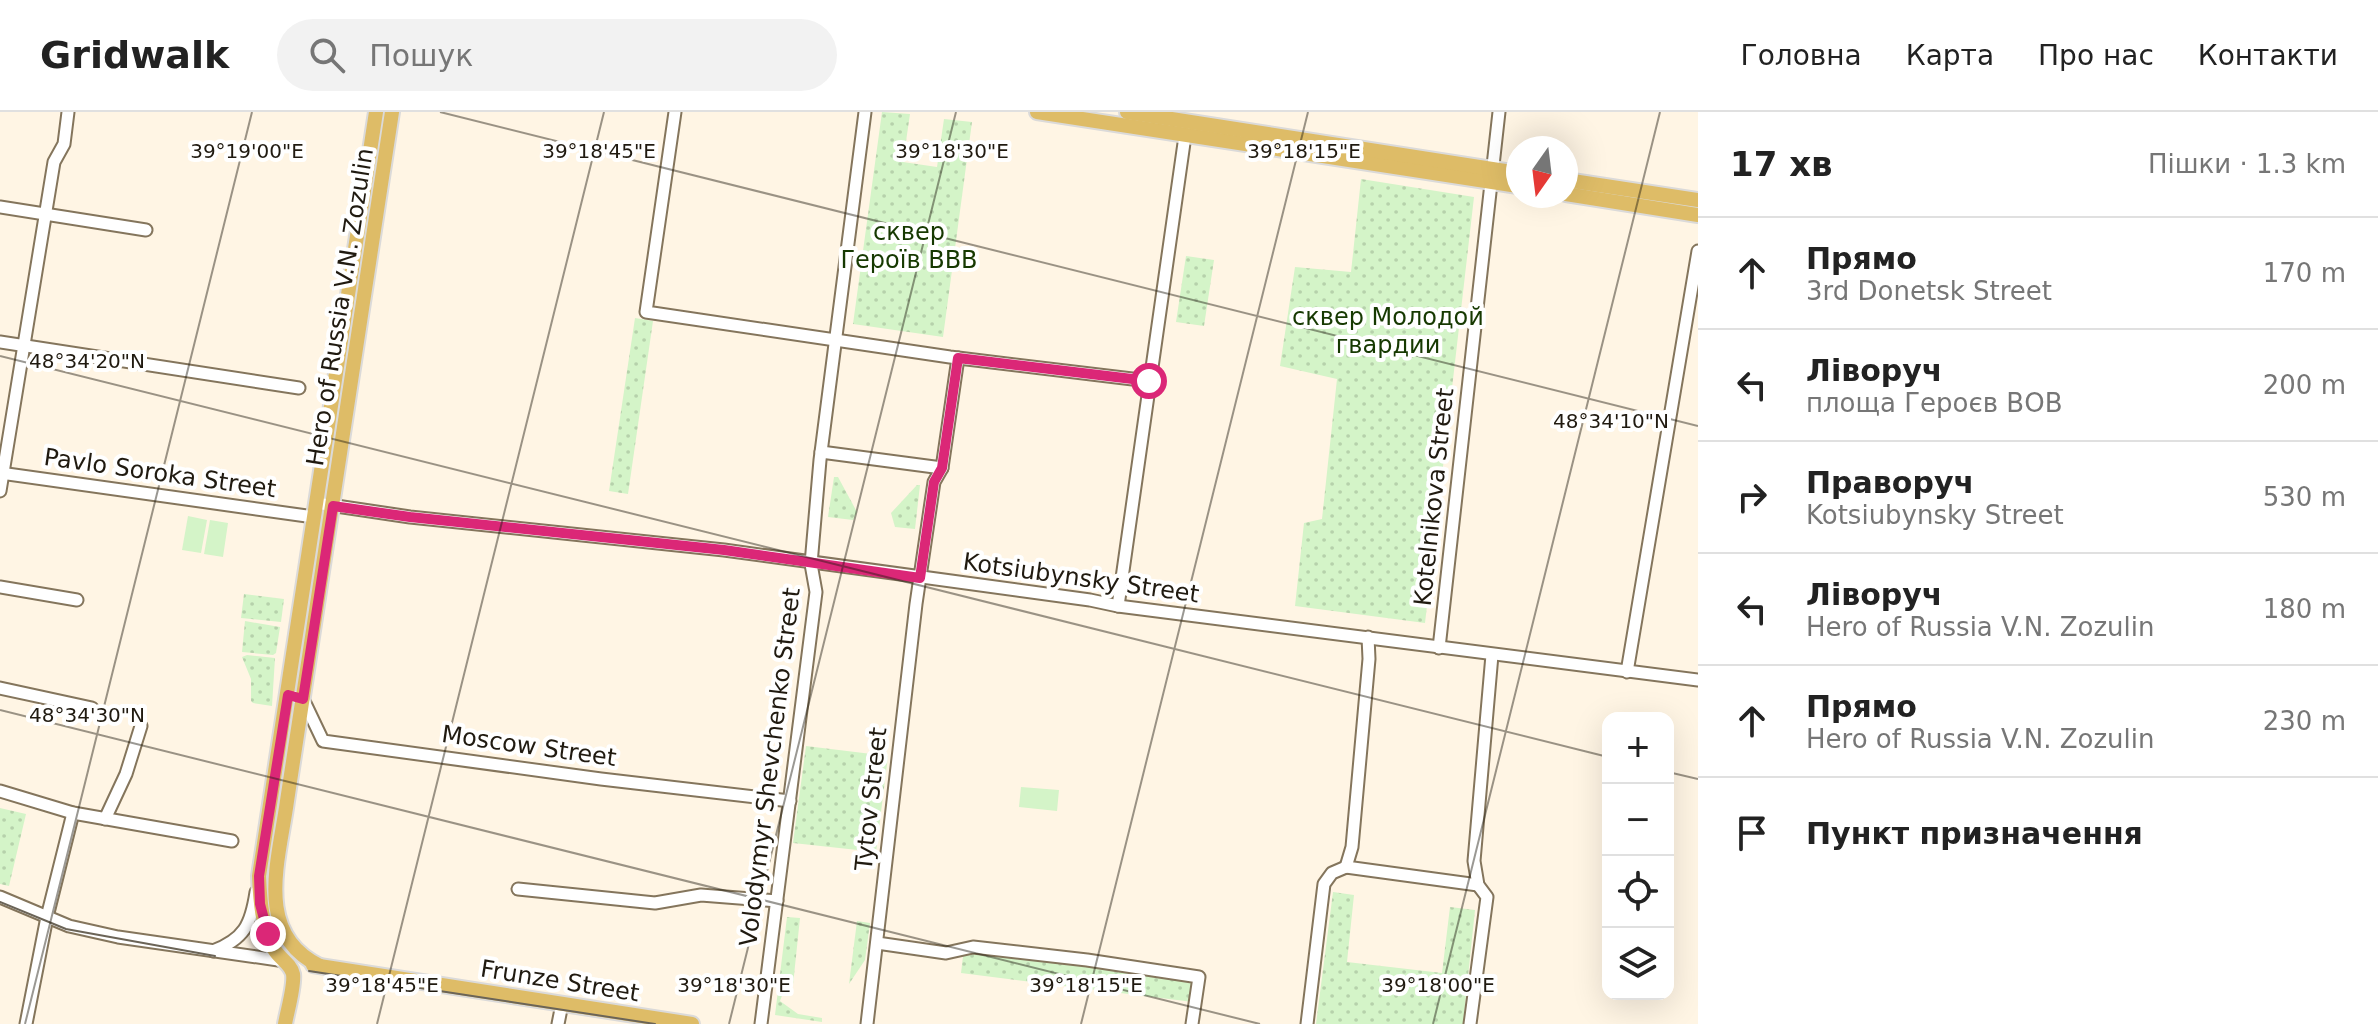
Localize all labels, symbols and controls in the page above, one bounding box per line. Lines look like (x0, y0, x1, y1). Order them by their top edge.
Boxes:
search box (277, 19, 837, 91)
text: Gridwalk (40, 33, 229, 77)
icon: search (305, 33, 349, 77)
text: Пошук (369, 38, 473, 73)
text: Головна (1741, 39, 1862, 72)
text: Карта (1906, 39, 1994, 72)
text: Про нас (2038, 39, 2154, 72)
text: Контакти (2198, 39, 2338, 72)
north arrow (1506, 136, 1578, 208)
text: 39°19'00"E (190, 139, 304, 163)
text: 39°18'45"E (542, 139, 656, 163)
text: 39°18'30"E (895, 139, 1009, 163)
text: 39°18'15"E (1247, 139, 1361, 163)
text: 17 хв (1730, 144, 1833, 184)
street label: Hero of Russia V.N. Zozulin (301, 146, 379, 468)
text: Пішки · 1.3 km (2148, 149, 2346, 179)
park label: сквер Героїв ВВВ (840, 218, 978, 274)
text: Прямо (1806, 241, 1917, 276)
icon: ahead (1730, 251, 1774, 295)
text: 170 m (2263, 258, 2346, 288)
text: 3rd Donetsk Street (1806, 276, 2052, 306)
park label: сквер Молодой гвардии (1292, 303, 1484, 359)
text: 48°34'20"N (29, 349, 145, 373)
text: Ліворуч (1806, 353, 1942, 388)
route start (1131, 363, 1167, 399)
icon: left (1730, 363, 1774, 407)
text: 200 m (2263, 370, 2346, 400)
street label: Kotelnikova Street (1409, 387, 1459, 607)
text: площа Героєв ВОВ (1806, 388, 2062, 418)
text: 48°34'10"N (1553, 409, 1669, 433)
street label: Pavlo Soroka Street (42, 443, 278, 503)
text: Праворуч (1806, 465, 1974, 500)
icon: right (1730, 475, 1774, 519)
text: 530 m (2263, 482, 2346, 512)
text: Kotsiubynsky Street (1806, 500, 2064, 530)
street label: Kotsiubynsky Street (961, 548, 1201, 608)
text: Ліворуч (1806, 577, 1942, 612)
street label: Volodymyr Shevchenko Street (734, 586, 806, 948)
icon: left (1730, 587, 1774, 631)
text: 180 m (2263, 594, 2346, 624)
text: Hero of Russia V.N. Zozulin (1806, 612, 2155, 642)
text: Прямо (1806, 689, 1917, 724)
icon: ahead (1730, 699, 1774, 743)
text: 48°34'30"N (29, 703, 145, 727)
text: 230 m (2263, 706, 2346, 736)
map controls (1602, 712, 1674, 1000)
button: + (1602, 712, 1674, 784)
street label: Moscow Street (440, 720, 618, 772)
text: Hero of Russia V.N. Zozulin (1806, 724, 2155, 754)
street label: Tytov Street (849, 726, 892, 873)
button: − (1602, 784, 1674, 856)
icon: arrive (1730, 811, 1774, 855)
text: Пункт призначення (1806, 816, 2143, 851)
button: locate (1602, 856, 1674, 928)
route end (250, 916, 286, 952)
button: layers (1602, 928, 1674, 1000)
street label: Frunze Street (479, 955, 641, 1007)
text: 39°18'45"E (325, 973, 439, 997)
text: 39°18'30"E (677, 973, 791, 997)
text: 39°18'15"E (1029, 973, 1143, 997)
text: 39°18'00"E (1381, 973, 1495, 997)

